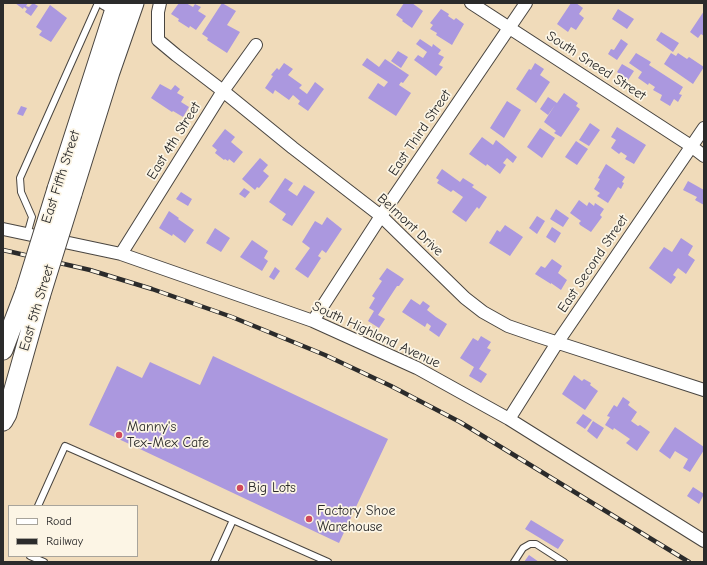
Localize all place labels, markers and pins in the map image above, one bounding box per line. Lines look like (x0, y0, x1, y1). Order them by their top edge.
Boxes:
place label: Manny's Tex-Mex Cafe (127, 419, 209, 452)
marker: Manny's Tex-Mex Cafe (114, 430, 124, 440)
place label: Big Lots (248, 480, 296, 496)
marker: Big Lots (235, 483, 245, 493)
place label: Factory Shoe Warehouse (317, 503, 395, 536)
marker: Factory Shoe Warehouse (304, 514, 314, 524)

